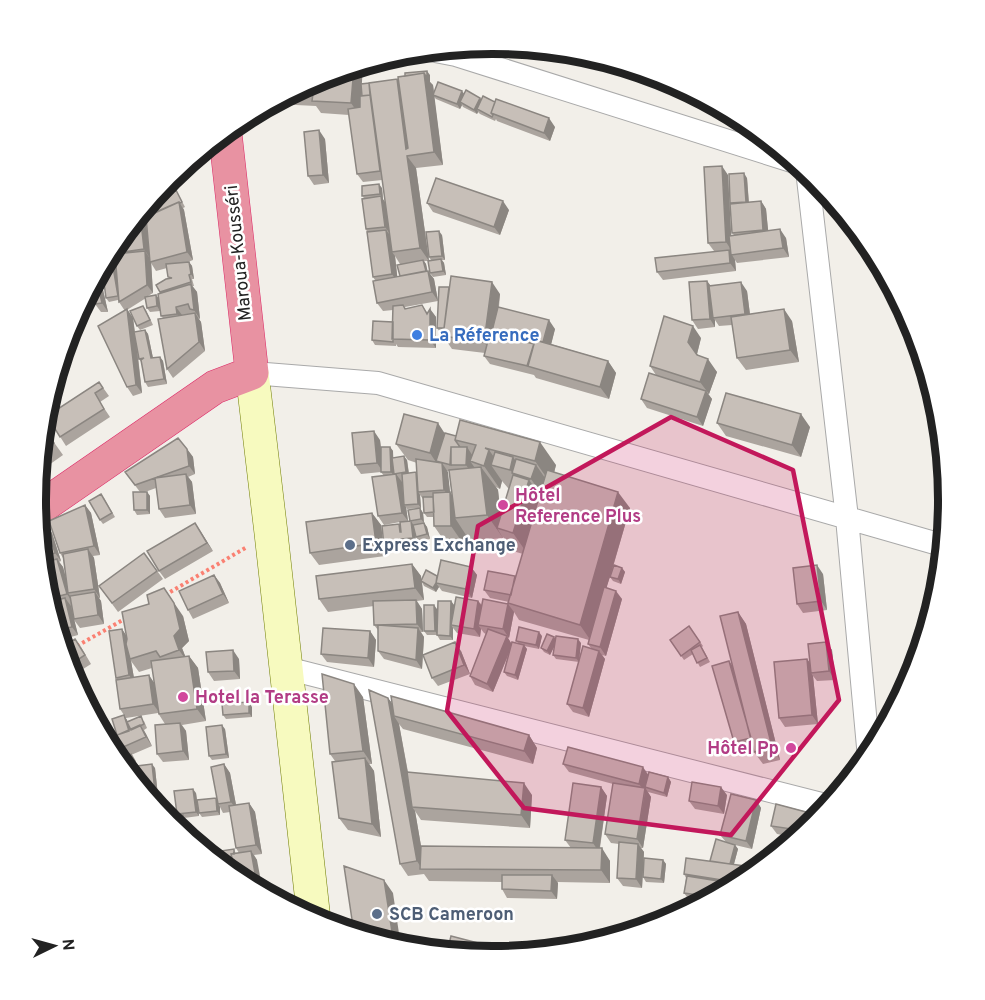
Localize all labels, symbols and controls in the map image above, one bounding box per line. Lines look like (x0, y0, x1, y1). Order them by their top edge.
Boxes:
street label: Maroua-Kousséri (221, 184, 258, 322)
place label: La Réference (429, 325, 539, 348)
marker: La Réference (410, 328, 424, 342)
place label: Hôtel Reference Plus (515, 485, 641, 529)
marker: Hôtel Reference Plus (496, 498, 510, 512)
place label: Express Exchange (362, 535, 516, 558)
marker: Express Exchange (343, 538, 357, 552)
place label: Hotel la Terasse (195, 687, 329, 710)
marker: Hotel la Terasse (176, 690, 190, 704)
place label: Hôtel Pp (707, 738, 779, 761)
marker: Hôtel Pp (784, 741, 798, 755)
place label: SCB Cameroon (389, 904, 514, 927)
marker: SCB Cameroon (370, 907, 384, 921)
north arrow (24, 916, 84, 976)
text: N (56, 938, 77, 951)

